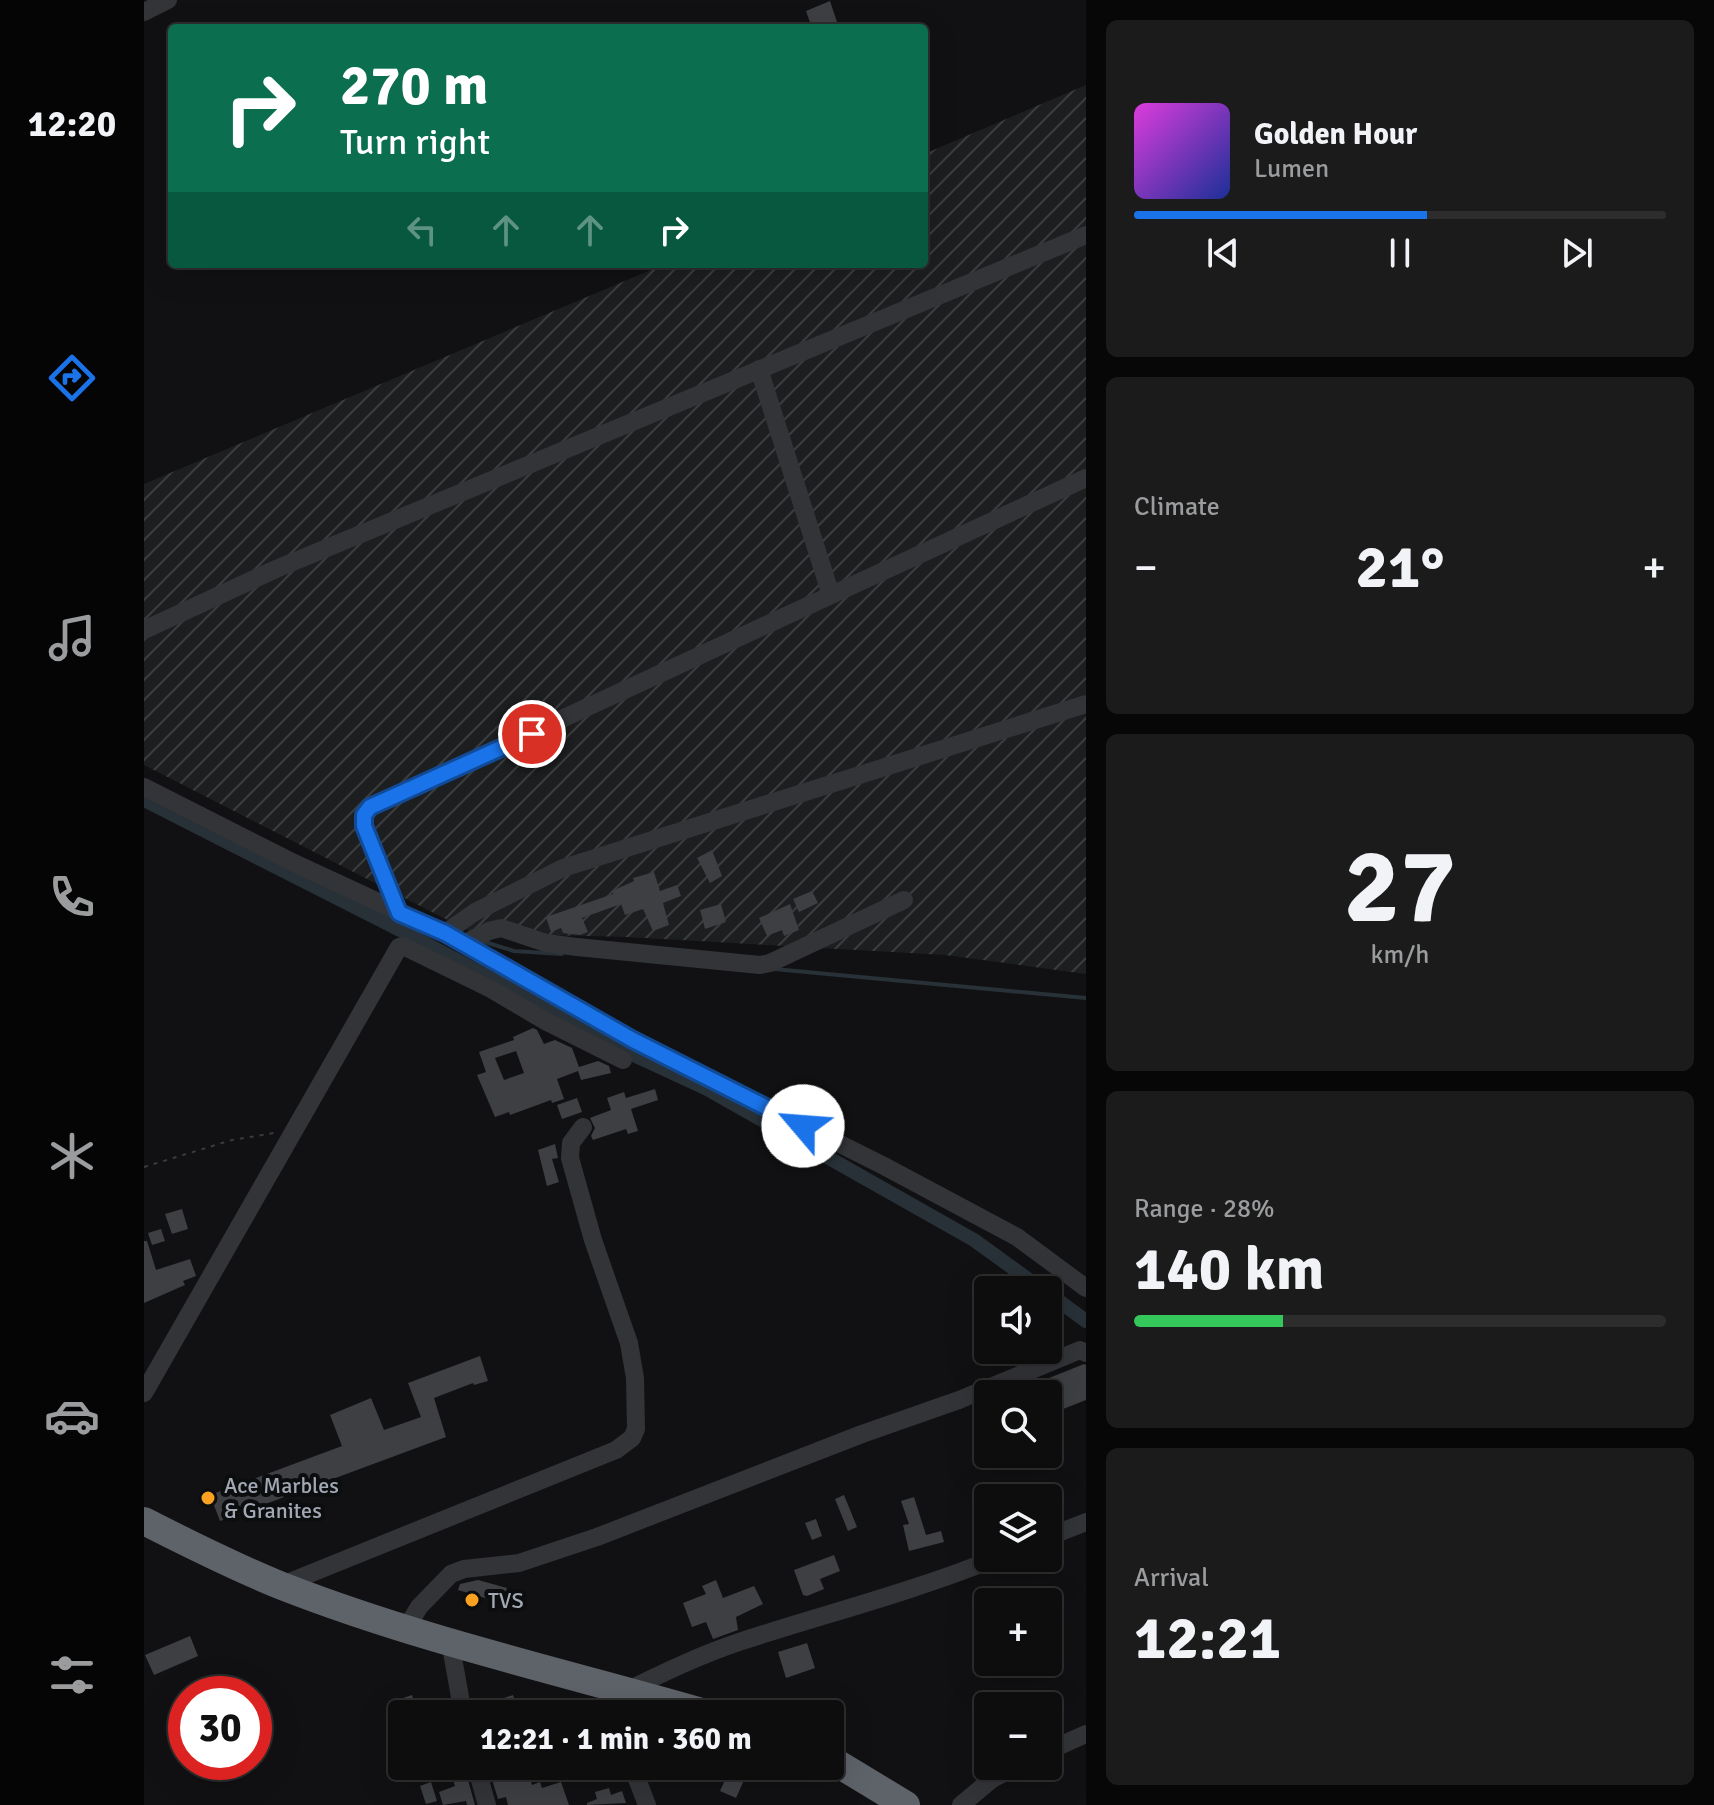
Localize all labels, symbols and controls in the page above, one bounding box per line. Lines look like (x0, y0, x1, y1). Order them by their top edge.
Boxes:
text: 270 m (340, 51, 488, 120)
icon: right (208, 56, 312, 160)
text: 12:20 (28, 102, 116, 147)
text: Golden Hour (1254, 116, 1417, 153)
text: Turn right (340, 120, 490, 165)
text: Lumen (1254, 153, 1329, 185)
icon: left (400, 208, 444, 252)
icon: ahead (484, 208, 528, 252)
icon: ahead (568, 208, 612, 252)
icon: right (652, 208, 696, 252)
icon: previous (1201, 231, 1245, 275)
icon: pause (1378, 231, 1422, 275)
icon: next (1555, 231, 1599, 275)
icon: directions (44, 350, 100, 406)
text: Climate (1134, 491, 1220, 523)
text: 21° (1356, 531, 1444, 605)
text: − (1134, 541, 1158, 595)
text: + (1642, 541, 1666, 595)
icon: music (44, 610, 100, 666)
pin (498, 700, 566, 768)
icon: arrive (510, 712, 554, 756)
text: 27 (1344, 823, 1456, 951)
icon: phone (44, 869, 100, 925)
text: km/h (1371, 939, 1429, 971)
position arrow (761, 1084, 845, 1168)
icon: climate (44, 1128, 100, 1184)
text: Range · 28% (1134, 1193, 1275, 1225)
text: 140 km (1134, 1233, 1324, 1307)
map controls (974, 1276, 1062, 1780)
button: sound (974, 1276, 1062, 1364)
button: search (974, 1380, 1062, 1468)
icon: car (44, 1388, 100, 1444)
place label: Ace Marbles & Granites (224, 1472, 339, 1524)
button: layers (974, 1484, 1062, 1572)
marker: Ace Marbles & Granites (199, 1489, 217, 1507)
text: Arrival (1134, 1562, 1209, 1594)
place label: TVS (488, 1587, 524, 1614)
button: + (974, 1588, 1062, 1676)
marker: TVS (463, 1591, 481, 1609)
text: 12:21 (1134, 1602, 1281, 1676)
icon: filters (44, 1647, 100, 1703)
speed limit sign: 30 (168, 1676, 272, 1780)
button: − (974, 1692, 1062, 1780)
text: 12:21 · 1 min · 360 m (480, 1721, 752, 1758)

